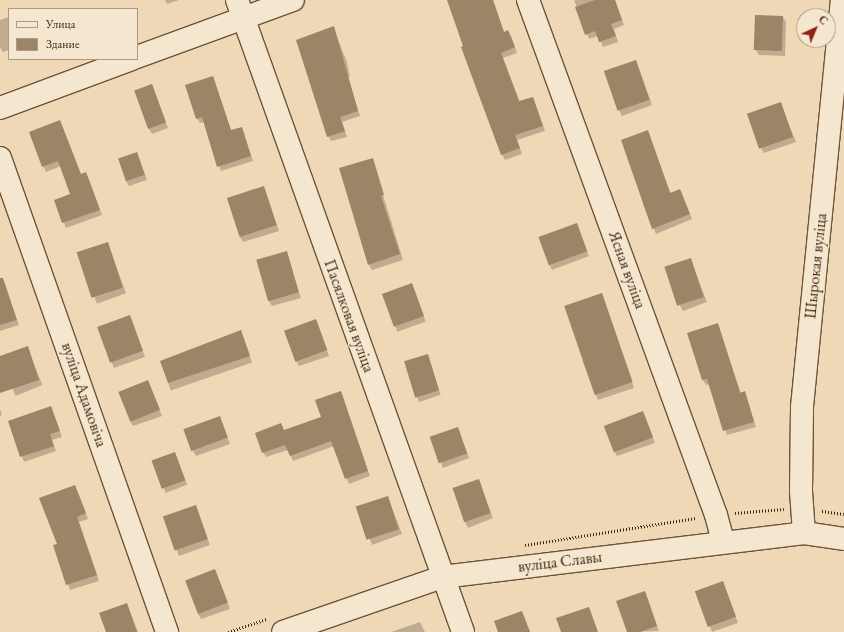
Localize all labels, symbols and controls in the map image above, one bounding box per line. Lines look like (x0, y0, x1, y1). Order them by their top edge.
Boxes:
legend (8, 8, 138, 60)
north arrow (796, 8, 836, 48)
text: С (816, 12, 831, 28)
text: Улица (46, 16, 76, 32)
text: Здание (46, 36, 80, 52)
street label: Шырокая вуліца (801, 212, 831, 320)
street label: Ясная вуліца (604, 228, 650, 312)
street label: Пасялковая вуліца (320, 257, 378, 375)
street label: вуліца Адамовіча (57, 340, 111, 450)
street label: вуліца Славы (517, 547, 603, 577)

